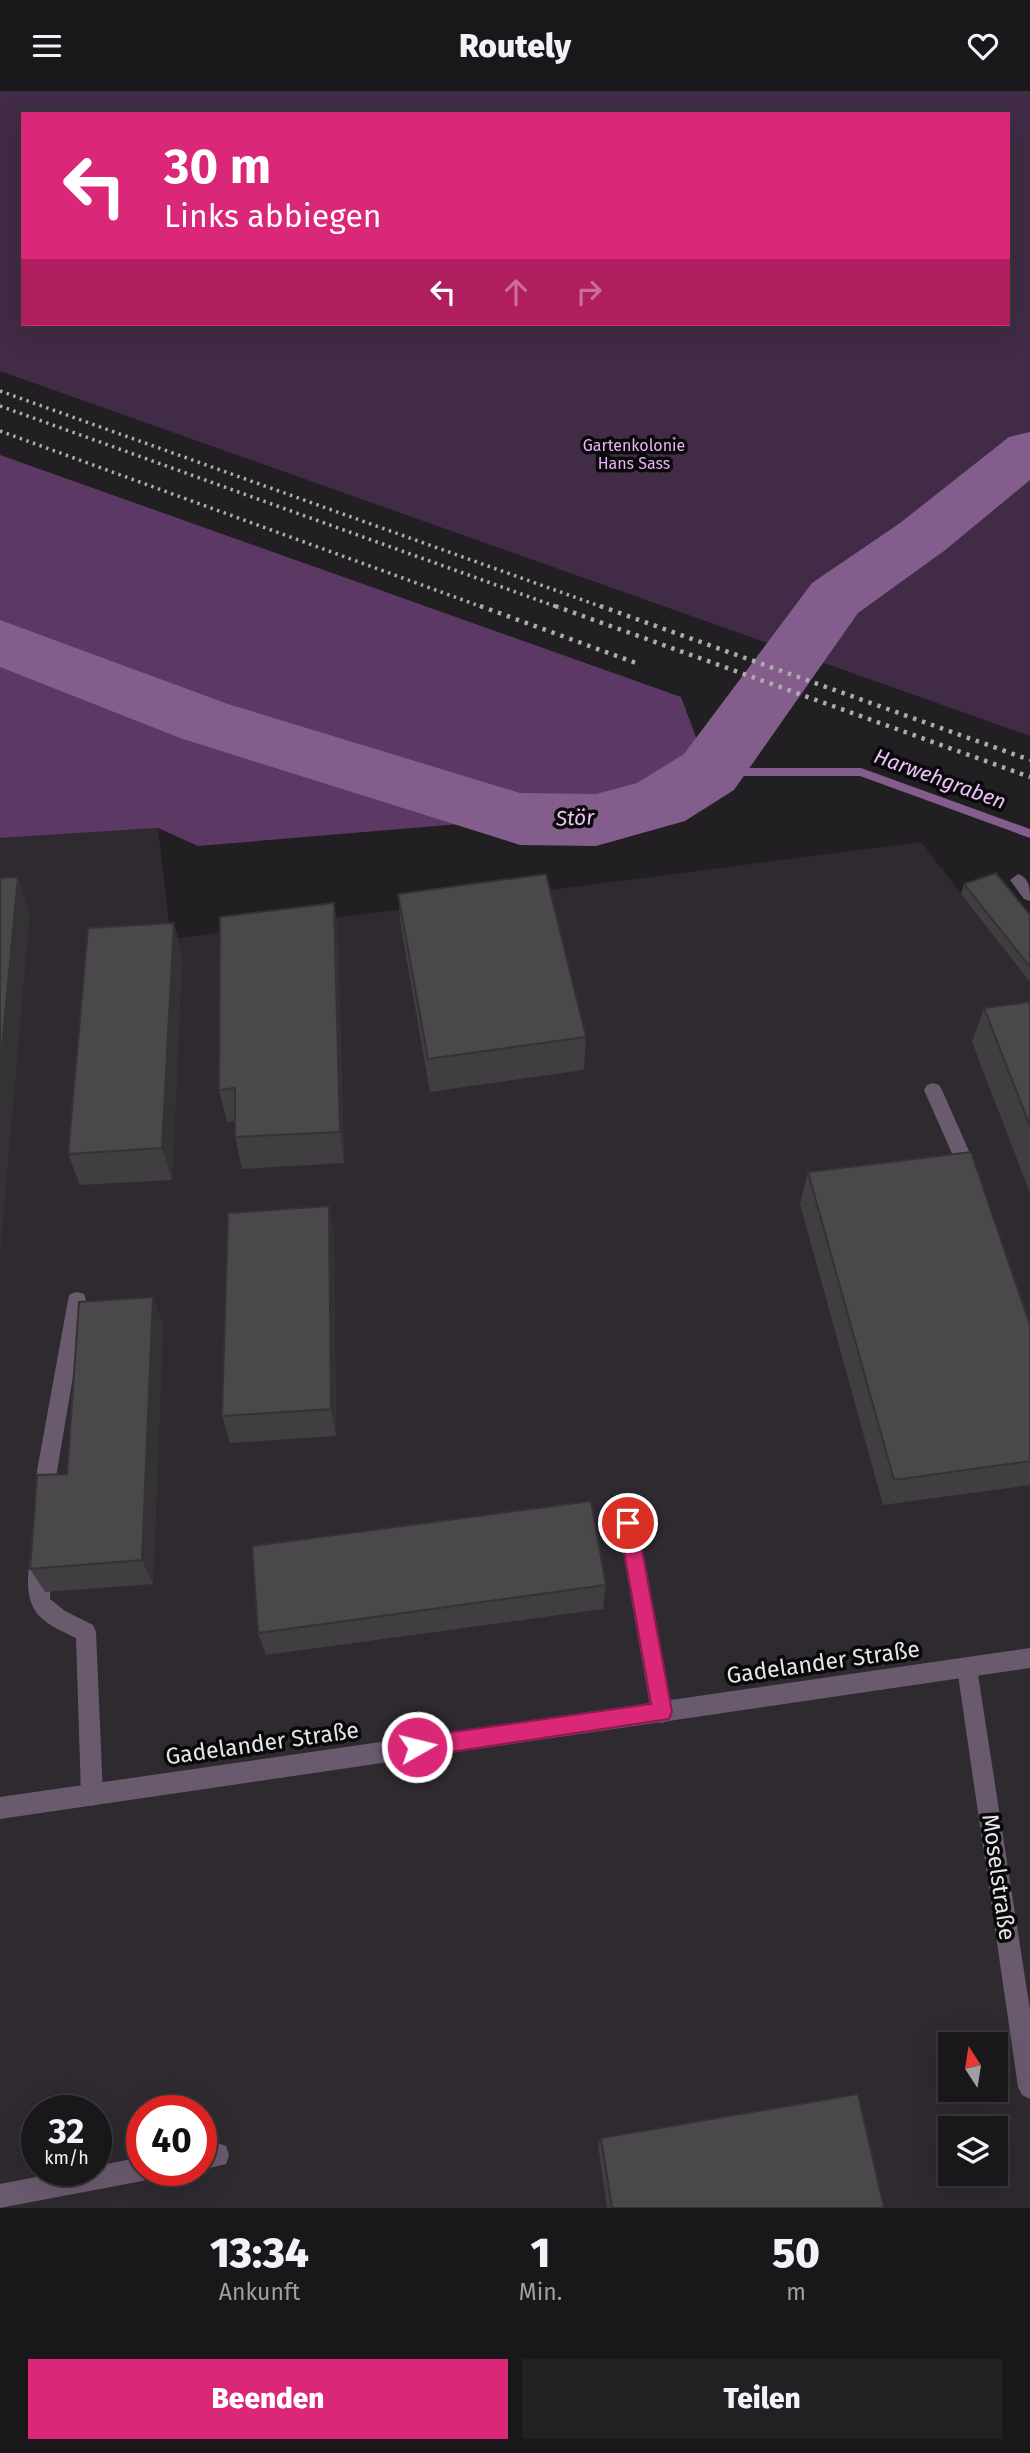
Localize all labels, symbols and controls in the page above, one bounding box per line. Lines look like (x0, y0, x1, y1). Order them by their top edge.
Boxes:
icon: menu (28, 27, 66, 65)
text: Routely (459, 27, 571, 65)
icon: heart (964, 27, 1002, 65)
text: 30 m (164, 137, 271, 196)
icon: left (49, 140, 140, 231)
text: Links abbiegen (164, 197, 382, 235)
icon: left (424, 273, 462, 311)
icon: ahead (497, 273, 535, 311)
icon: right (570, 273, 608, 311)
park label: Gartenkolonie Hans Sass (583, 436, 685, 473)
water label: Harwehgraben (870, 743, 1010, 815)
water label: Stör (554, 804, 596, 832)
pin (598, 1493, 658, 1553)
icon: arrive (609, 1504, 647, 1542)
street label: Gadelander Straße (725, 1635, 921, 1689)
position arrow (380, 1710, 454, 1784)
street label: Gadelander Straße (164, 1716, 360, 1770)
street label: Moselstraße (976, 1812, 1022, 1942)
north arrow (938, 2032, 1008, 2102)
map controls (938, 2032, 1008, 2186)
speed limit sign: 40 (126, 2095, 217, 2186)
text: 32 (49, 2110, 84, 2152)
button: layers (938, 2116, 1008, 2186)
text: km/h (44, 2147, 89, 2169)
text: 13:34 (210, 2228, 309, 2278)
text: 1 (531, 2228, 550, 2278)
text: 50 (772, 2228, 820, 2278)
text: Ankunft (219, 2278, 300, 2306)
text: Min. (519, 2278, 562, 2306)
text: m (786, 2278, 806, 2306)
button: Beenden (28, 2359, 508, 2439)
button: Teilen (522, 2359, 1002, 2439)

